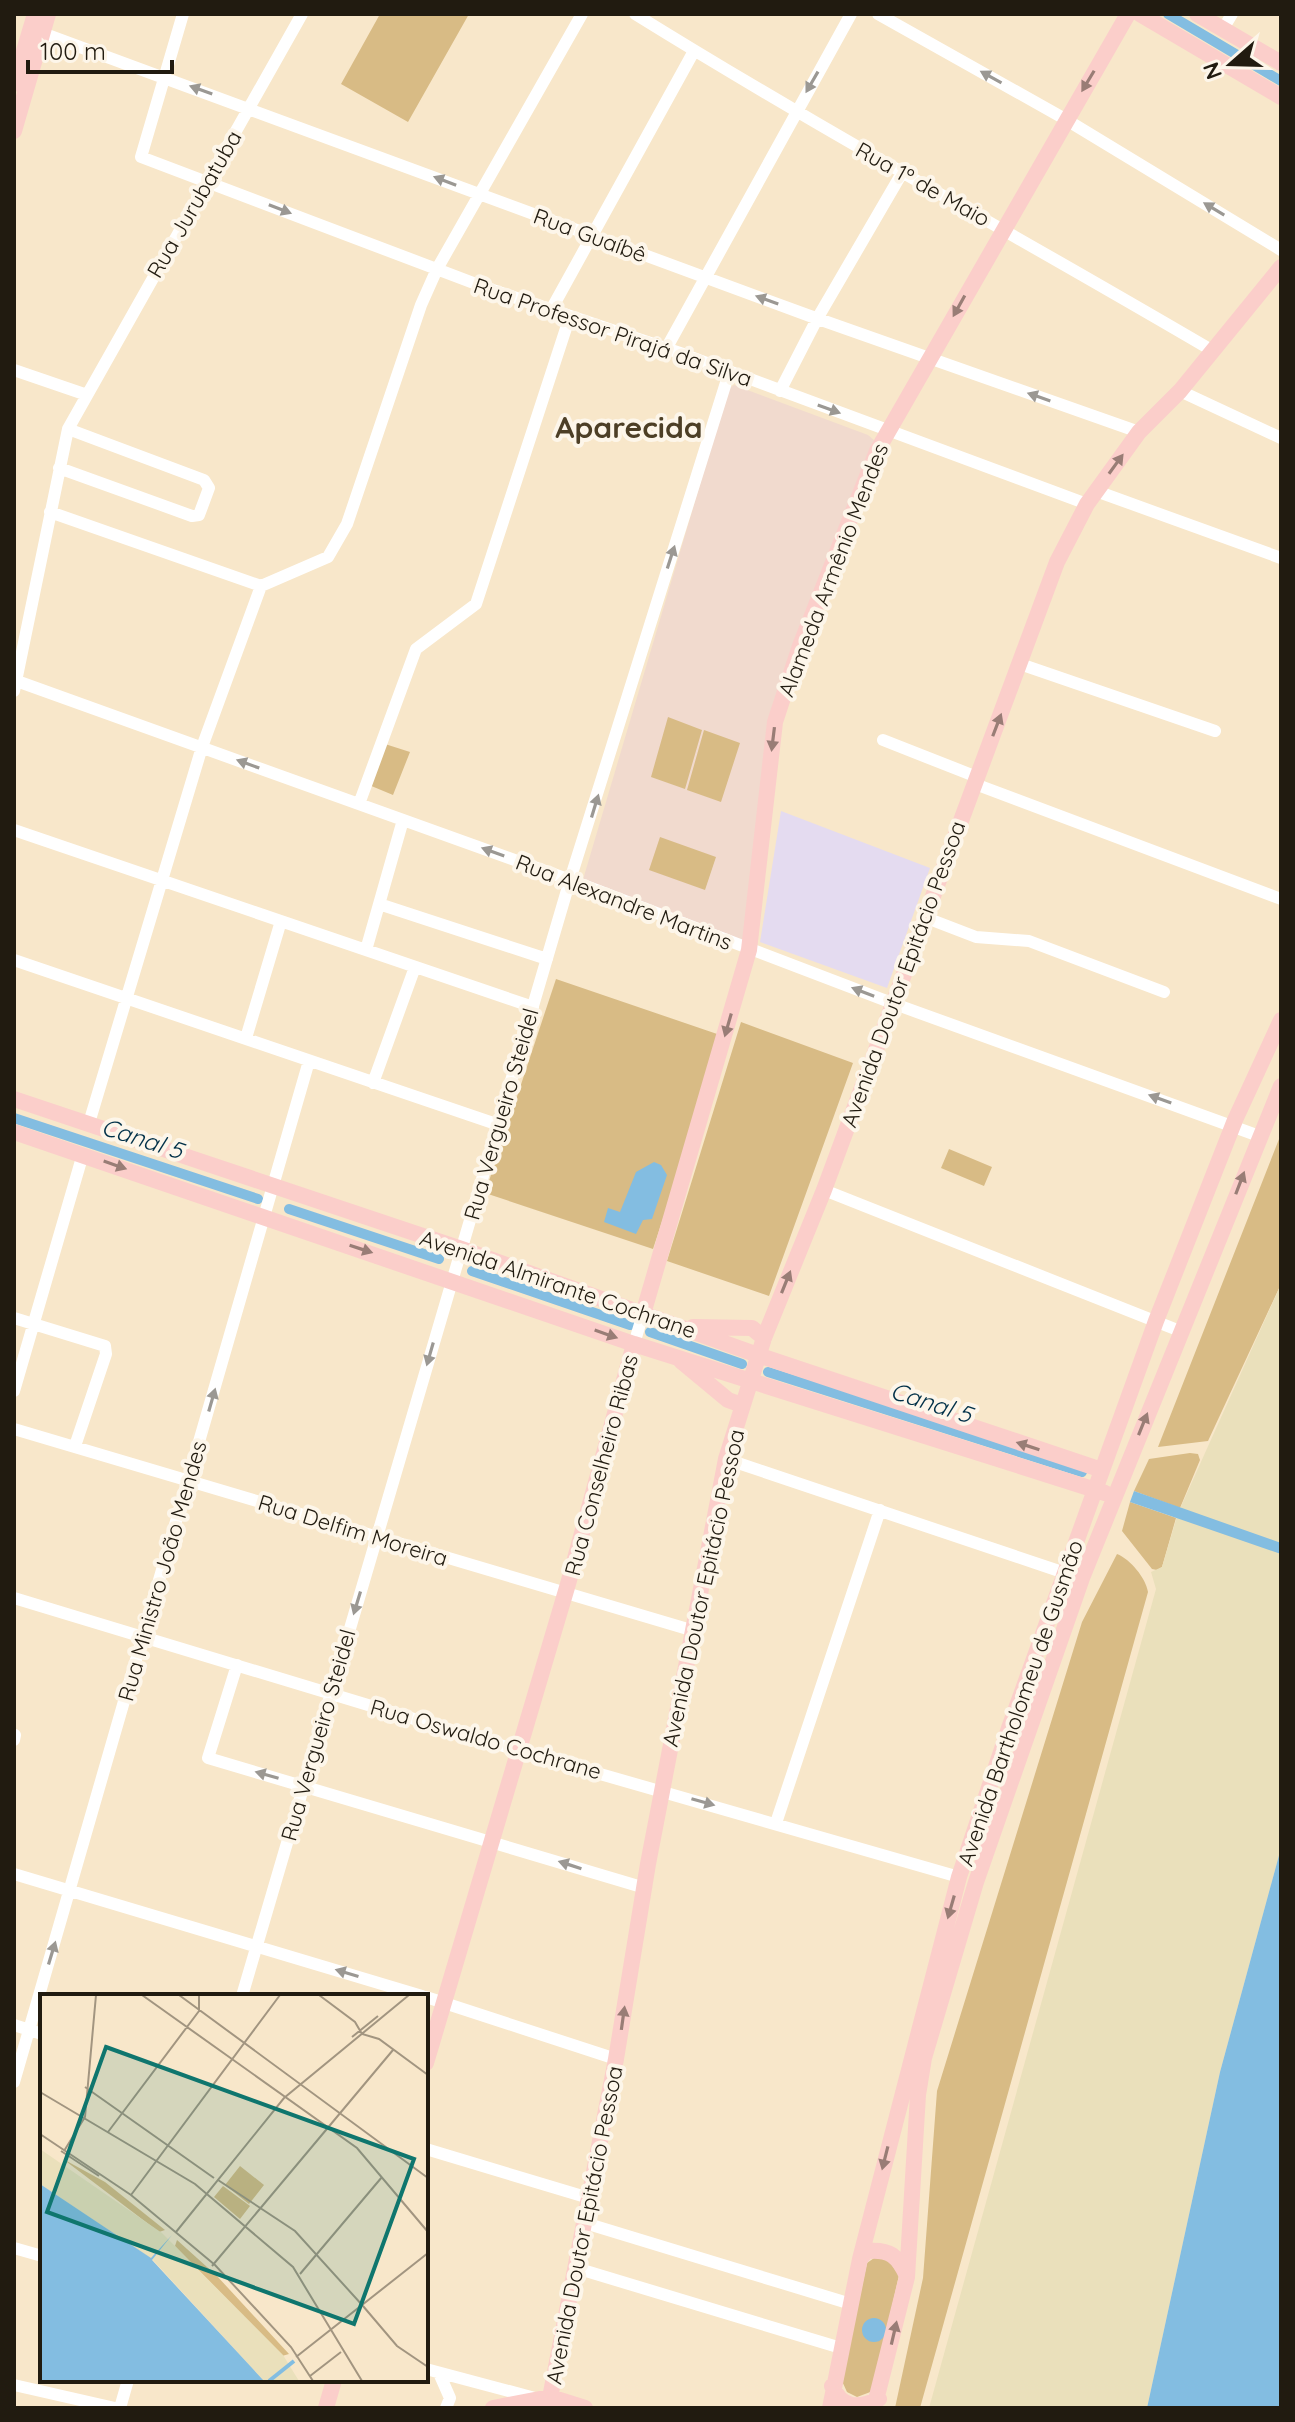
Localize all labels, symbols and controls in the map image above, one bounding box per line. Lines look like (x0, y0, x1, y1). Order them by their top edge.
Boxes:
scale bar (28, 24, 172, 74)
north arrow (1191, 24, 1271, 104)
text: 100 m (40, 36, 106, 66)
text: N (1196, 58, 1228, 83)
one-way arrow (979, 70, 1002, 84)
one-way arrow (1081, 70, 1095, 92)
one-way arrow (805, 71, 819, 93)
one-way arrow (189, 83, 213, 96)
street label: Rua Jurubatuba (140, 125, 248, 283)
street label: Rua 1º de Maio (851, 136, 995, 232)
one-way arrow (433, 174, 457, 187)
street label: Rua Guaíbê (530, 202, 650, 268)
one-way arrow (268, 203, 292, 216)
one-way arrow (1203, 203, 1225, 217)
street label: Rua Professor Pirajá da Silva (470, 271, 756, 393)
one-way arrow (755, 294, 779, 306)
one-way arrow (952, 295, 965, 318)
one-way arrow (1027, 390, 1051, 402)
one-way arrow (817, 403, 841, 416)
district label: Aparecida (555, 408, 703, 446)
street label: Alameda Armênio Mendes (772, 439, 894, 701)
one-way arrow (1107, 454, 1123, 475)
one-way arrow (665, 545, 677, 569)
one-way arrow (991, 713, 1004, 737)
one-way arrow (767, 727, 780, 752)
one-way arrow (236, 757, 260, 769)
one-way arrow (589, 793, 602, 817)
street label: Avenida Doutor Epitácio Pessoa (834, 817, 972, 1131)
one-way arrow (480, 845, 504, 858)
street label: Rua Alexandre Martins (512, 848, 736, 956)
one-way arrow (851, 985, 875, 998)
street label: Rua Vergueiro Steidel (457, 1005, 545, 1223)
one-way arrow (721, 1013, 734, 1037)
one-way arrow (1148, 1093, 1172, 1105)
water label: Canal 5 (98, 1111, 190, 1166)
one-way arrow (103, 1160, 127, 1172)
one-way arrow (1234, 1171, 1247, 1195)
street label: Avenida Almirante Cochrane (416, 1224, 700, 1344)
one-way arrow (349, 1243, 373, 1256)
one-way arrow (780, 1270, 793, 1294)
one-way arrow (595, 1329, 619, 1341)
one-way arrow (424, 1342, 436, 1367)
street label: Rua Conselheiro Ribas (558, 1351, 644, 1579)
water label: Canal 5 (887, 1375, 979, 1430)
one-way arrow (206, 1387, 219, 1411)
one-way arrow (1136, 1412, 1149, 1436)
street label: Avenida Doutor Epitácio Pessoa (656, 1427, 750, 1749)
street label: Rua Ministro João Mendes (111, 1438, 213, 1704)
one-way arrow (1016, 1440, 1040, 1452)
street label: Rua Delfim Moreira (255, 1488, 451, 1572)
street label: Avenida Bartholomeu de Gusmão (951, 1536, 1089, 1870)
one-way arrow (350, 1592, 363, 1616)
street label: Rua Vergueiro Steidel (274, 1626, 362, 1844)
street label: Rua Oswaldo Cochrane (367, 1693, 605, 1785)
one-way arrow (255, 1768, 279, 1781)
one-way arrow (691, 1796, 715, 1809)
one-way arrow (558, 1858, 582, 1871)
one-way arrow (944, 1895, 957, 1919)
one-way arrow (46, 1941, 59, 1965)
one-way arrow (335, 1966, 359, 1978)
inset map (40, 1994, 428, 2382)
one-way arrow (617, 2005, 630, 2030)
street label: Avenida Doutor Epitácio Pessoa (539, 2063, 629, 2387)
one-way arrow (878, 2146, 891, 2171)
one-way arrow (888, 2320, 901, 2345)

